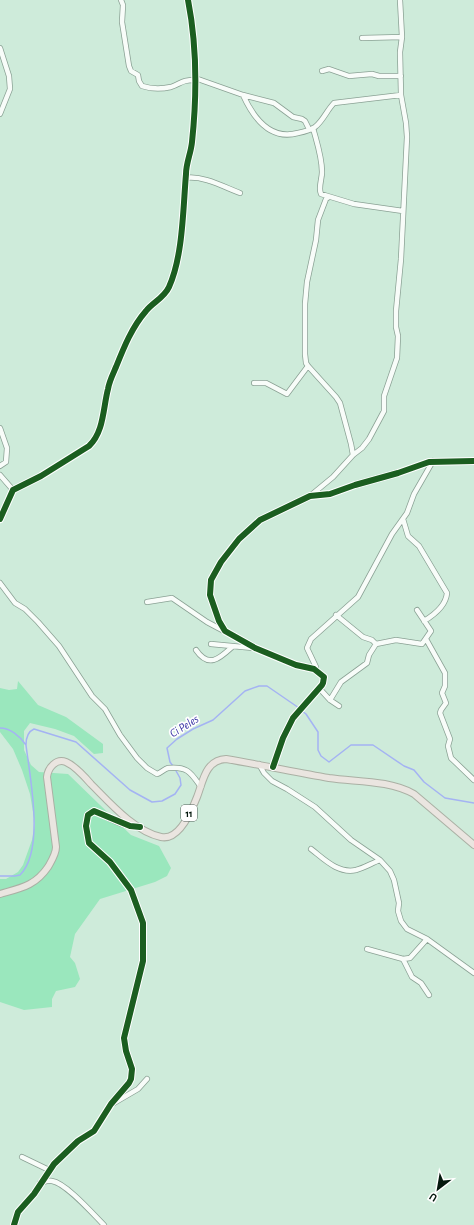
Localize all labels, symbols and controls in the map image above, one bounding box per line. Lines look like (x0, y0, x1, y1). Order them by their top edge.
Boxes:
water label: Ci Peles (167, 712, 201, 739)
road number: 11 (181, 805, 197, 821)
north arrow (418, 1169, 458, 1209)
text: U (427, 1191, 439, 1204)

